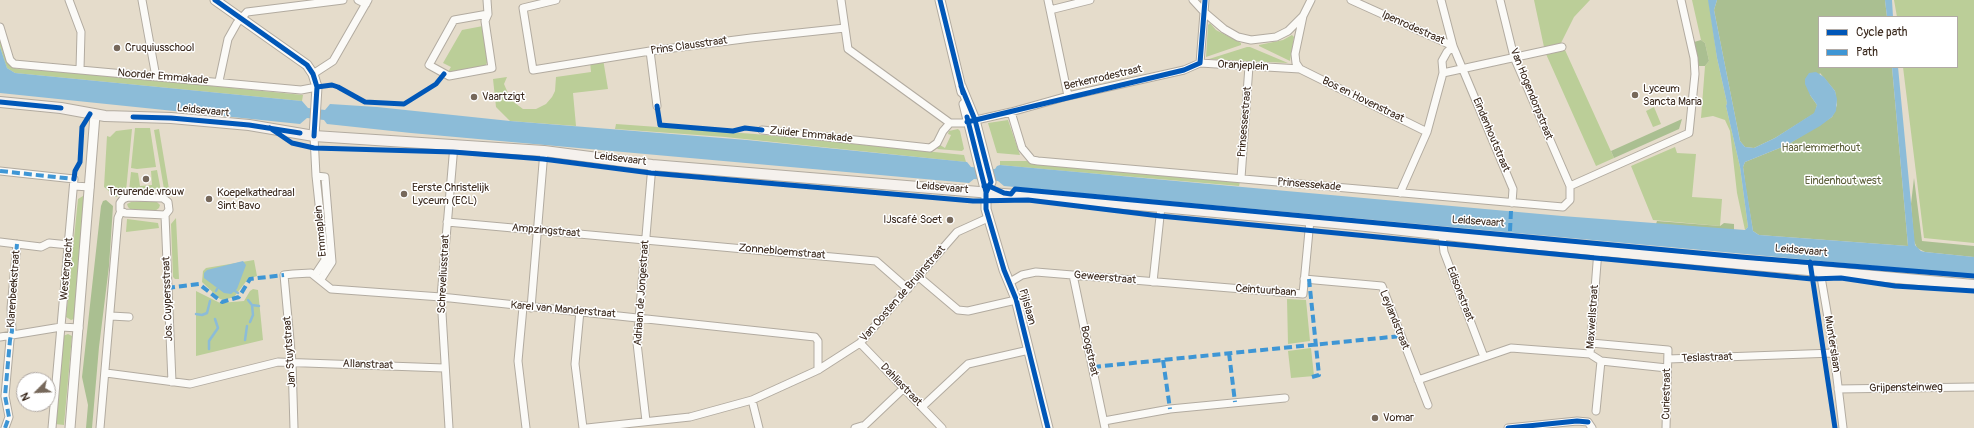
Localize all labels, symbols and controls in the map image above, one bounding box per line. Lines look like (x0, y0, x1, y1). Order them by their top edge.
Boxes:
street label: Ipenrodestraat (1379, 8, 1447, 48)
legend (1818, 16, 1958, 68)
text: Cycle path (1856, 25, 1907, 40)
street label: Prins Clausstraat (650, 34, 728, 58)
place label: Cruquiusschool (125, 41, 194, 55)
marker: Cruquiusschool (112, 43, 122, 53)
text: Path (1856, 45, 1878, 60)
street label: Van Hogendorpstraat (1507, 46, 1555, 142)
street label: Oranjeplein (1217, 58, 1269, 74)
street label: Berkenrodestraat (1063, 63, 1143, 93)
street label: Noorder Emmakade (117, 66, 209, 88)
street label: Bos en Hovenstraat (1320, 74, 1406, 126)
place label: Lyceum Sancta Maria (1643, 82, 1702, 108)
street label: Prinsessestraat (1235, 86, 1255, 158)
place label: Vaartzigt (482, 90, 525, 104)
marker: Lyceum Sancta Maria (1630, 90, 1640, 100)
marker: Vaartzigt (469, 92, 479, 102)
street label: Eindenhoutstraat (1469, 96, 1513, 174)
street label: Leidsevaart (176, 102, 230, 120)
street label: Zuider Emmakade (769, 124, 853, 146)
park label: Haarlemmerhout (1782, 141, 1860, 155)
street label: Leidsevaart (593, 149, 647, 169)
marker: Treurende vrouw (141, 174, 151, 184)
park label: Eindenhout west (1805, 174, 1881, 188)
street label: Prinsessekade (1277, 176, 1341, 194)
street label: Leidsevaart (915, 179, 969, 197)
place label: Eerste Christelijk Lyceum (ECL) (412, 181, 489, 207)
place label: Treurende vrouw (108, 185, 184, 199)
place label: Koepelkathedraal Sint Bavo (217, 186, 295, 212)
marker: Eerste Christelijk Lyceum (ECL) (399, 189, 409, 199)
marker: Koepelkathedraal Sint Bavo (204, 194, 214, 204)
street label: Emmaplein (312, 205, 330, 257)
place label: IJscafé Soet (883, 213, 942, 227)
street label: Leidsevaart (1451, 214, 1505, 230)
marker: IJscafé Soet (945, 215, 955, 225)
street label: Ampzingstraat (511, 221, 581, 241)
street label: Schreveliusstraat (435, 234, 453, 314)
street label: Westergracht (58, 237, 76, 301)
street label: Adriaan de Jongestraat (632, 240, 652, 346)
street label: Zonnebloemstraat (738, 242, 826, 262)
street label: Leidsevaart (1774, 242, 1828, 260)
street label: Van Oosten de Bruijnstraat (858, 243, 948, 345)
street label: Klarenbeekstraat (5, 250, 23, 328)
street label: Jos. Cuypersstraat (160, 256, 176, 342)
street label: Edisonstraat (1444, 265, 1476, 323)
street label: Geweerstraat (1073, 269, 1137, 287)
street label: Ceintuurbaan (1235, 282, 1297, 300)
street label: Maxwellstraat (1584, 285, 1602, 349)
street label: Pijlslaan (1016, 287, 1038, 327)
street label: Leylandstraat (1376, 288, 1412, 352)
street label: Karel van Manderstraat (510, 299, 616, 321)
street label: Munterslaan (1821, 315, 1843, 373)
street label: Jan Stuytstraat (281, 316, 299, 388)
street label: Boogstraat (1077, 325, 1101, 377)
street label: Teslastraat (1681, 351, 1733, 365)
street label: Allanstraat (342, 358, 394, 372)
street label: Dahliastraat (877, 361, 925, 409)
street label: Curiestraat (1660, 368, 1674, 420)
north arrow (16, 372, 56, 412)
street label: Grijpensteinweg (1869, 381, 1943, 395)
text: N (18, 391, 33, 403)
place label: Vomar (1383, 411, 1414, 425)
marker: Vomar (1370, 413, 1380, 423)

